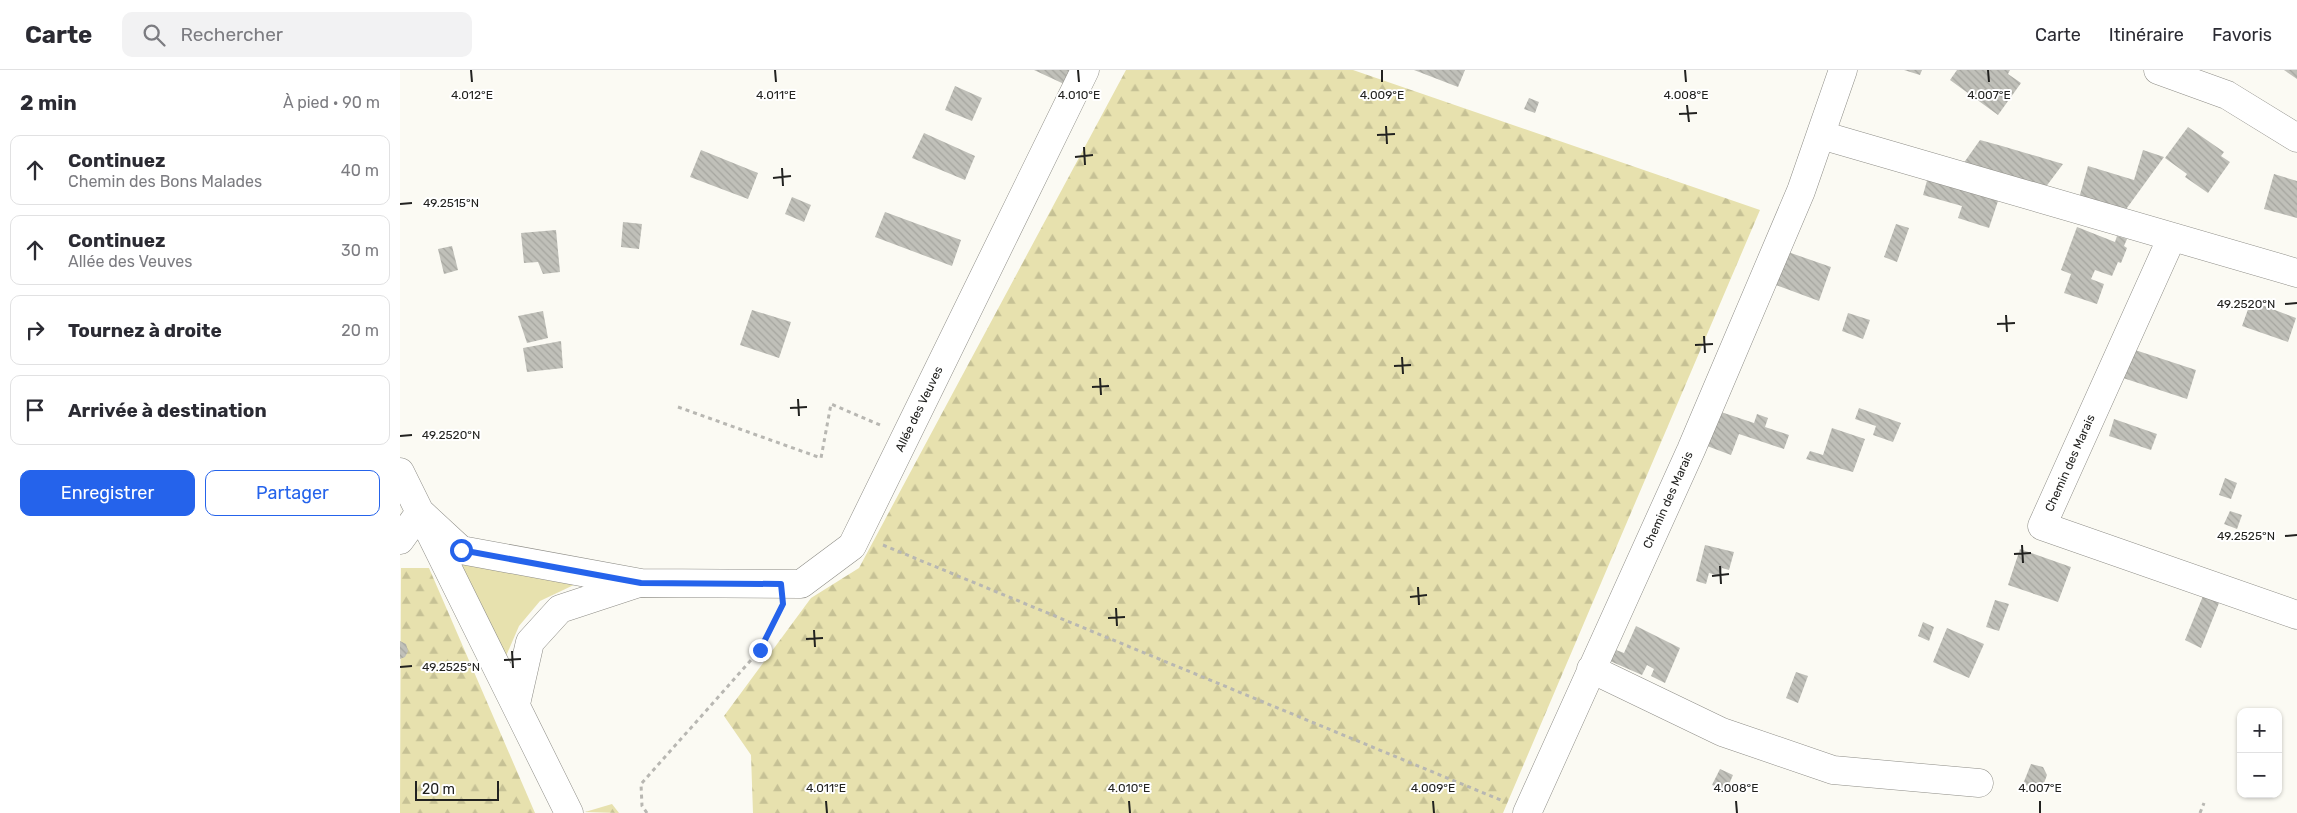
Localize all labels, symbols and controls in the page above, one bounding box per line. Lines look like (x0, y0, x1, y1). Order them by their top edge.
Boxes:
search box (122, 12, 472, 57)
text: Carte (25, 21, 92, 49)
icon: search (140, 21, 168, 49)
text: Rechercher (180, 23, 283, 46)
text: Carte (2035, 24, 2081, 46)
text: Itinéraire (2109, 24, 2184, 46)
text: Favoris (2212, 24, 2272, 46)
text: 4.012°E (451, 88, 493, 102)
text: 4.011°E (756, 88, 796, 102)
text: 4.010°E (1058, 88, 1100, 102)
text: 4.009°E (1360, 88, 1404, 102)
text: 4.008°E (1664, 88, 1708, 102)
text: 4.007°E (1967, 88, 2011, 102)
text: 2 min (20, 90, 77, 115)
text: À pied · 90 m (283, 93, 380, 112)
text: Continuez (68, 149, 166, 172)
icon: ahead (21, 156, 49, 184)
text: 40 m (341, 161, 379, 180)
text: Chemin des Bons Malades (68, 172, 262, 191)
text: 49.2515°N (423, 196, 479, 210)
text: Continuez (68, 229, 166, 252)
icon: ahead (21, 236, 49, 264)
text: 30 m (341, 241, 379, 260)
text: Allée des Veuves (68, 252, 192, 271)
text: 49.2520°N (2217, 297, 2275, 311)
icon: right (21, 316, 49, 344)
text: Tournez à droite (68, 319, 222, 342)
text: 20 m (341, 321, 379, 340)
street label: Allée des Veuves (892, 364, 946, 454)
icon: arrive (21, 396, 49, 424)
text: Arrivée à destination (68, 399, 267, 422)
street label: Chemin des Marais (2042, 412, 2098, 514)
text: 49.2520°N (422, 428, 480, 442)
street label: Chemin des Marais (1640, 449, 1696, 551)
button: Enregistrer (20, 470, 195, 516)
button: Partager (205, 470, 380, 516)
text: 49.2525°N (2217, 529, 2275, 543)
route start (450, 539, 473, 562)
route end (749, 639, 772, 662)
text: 49.2525°N (422, 660, 480, 674)
map controls (2237, 708, 2282, 798)
button: + (2237, 708, 2282, 753)
button: − (2237, 753, 2282, 798)
scale bar (415, 778, 499, 801)
text: 20 m (422, 781, 455, 798)
text: 4.011°E (806, 781, 846, 795)
text: 4.010°E (1108, 781, 1150, 795)
text: 4.009°E (1411, 781, 1455, 795)
text: 4.008°E (1714, 781, 1758, 795)
text: 4.007°E (2018, 781, 2062, 795)

